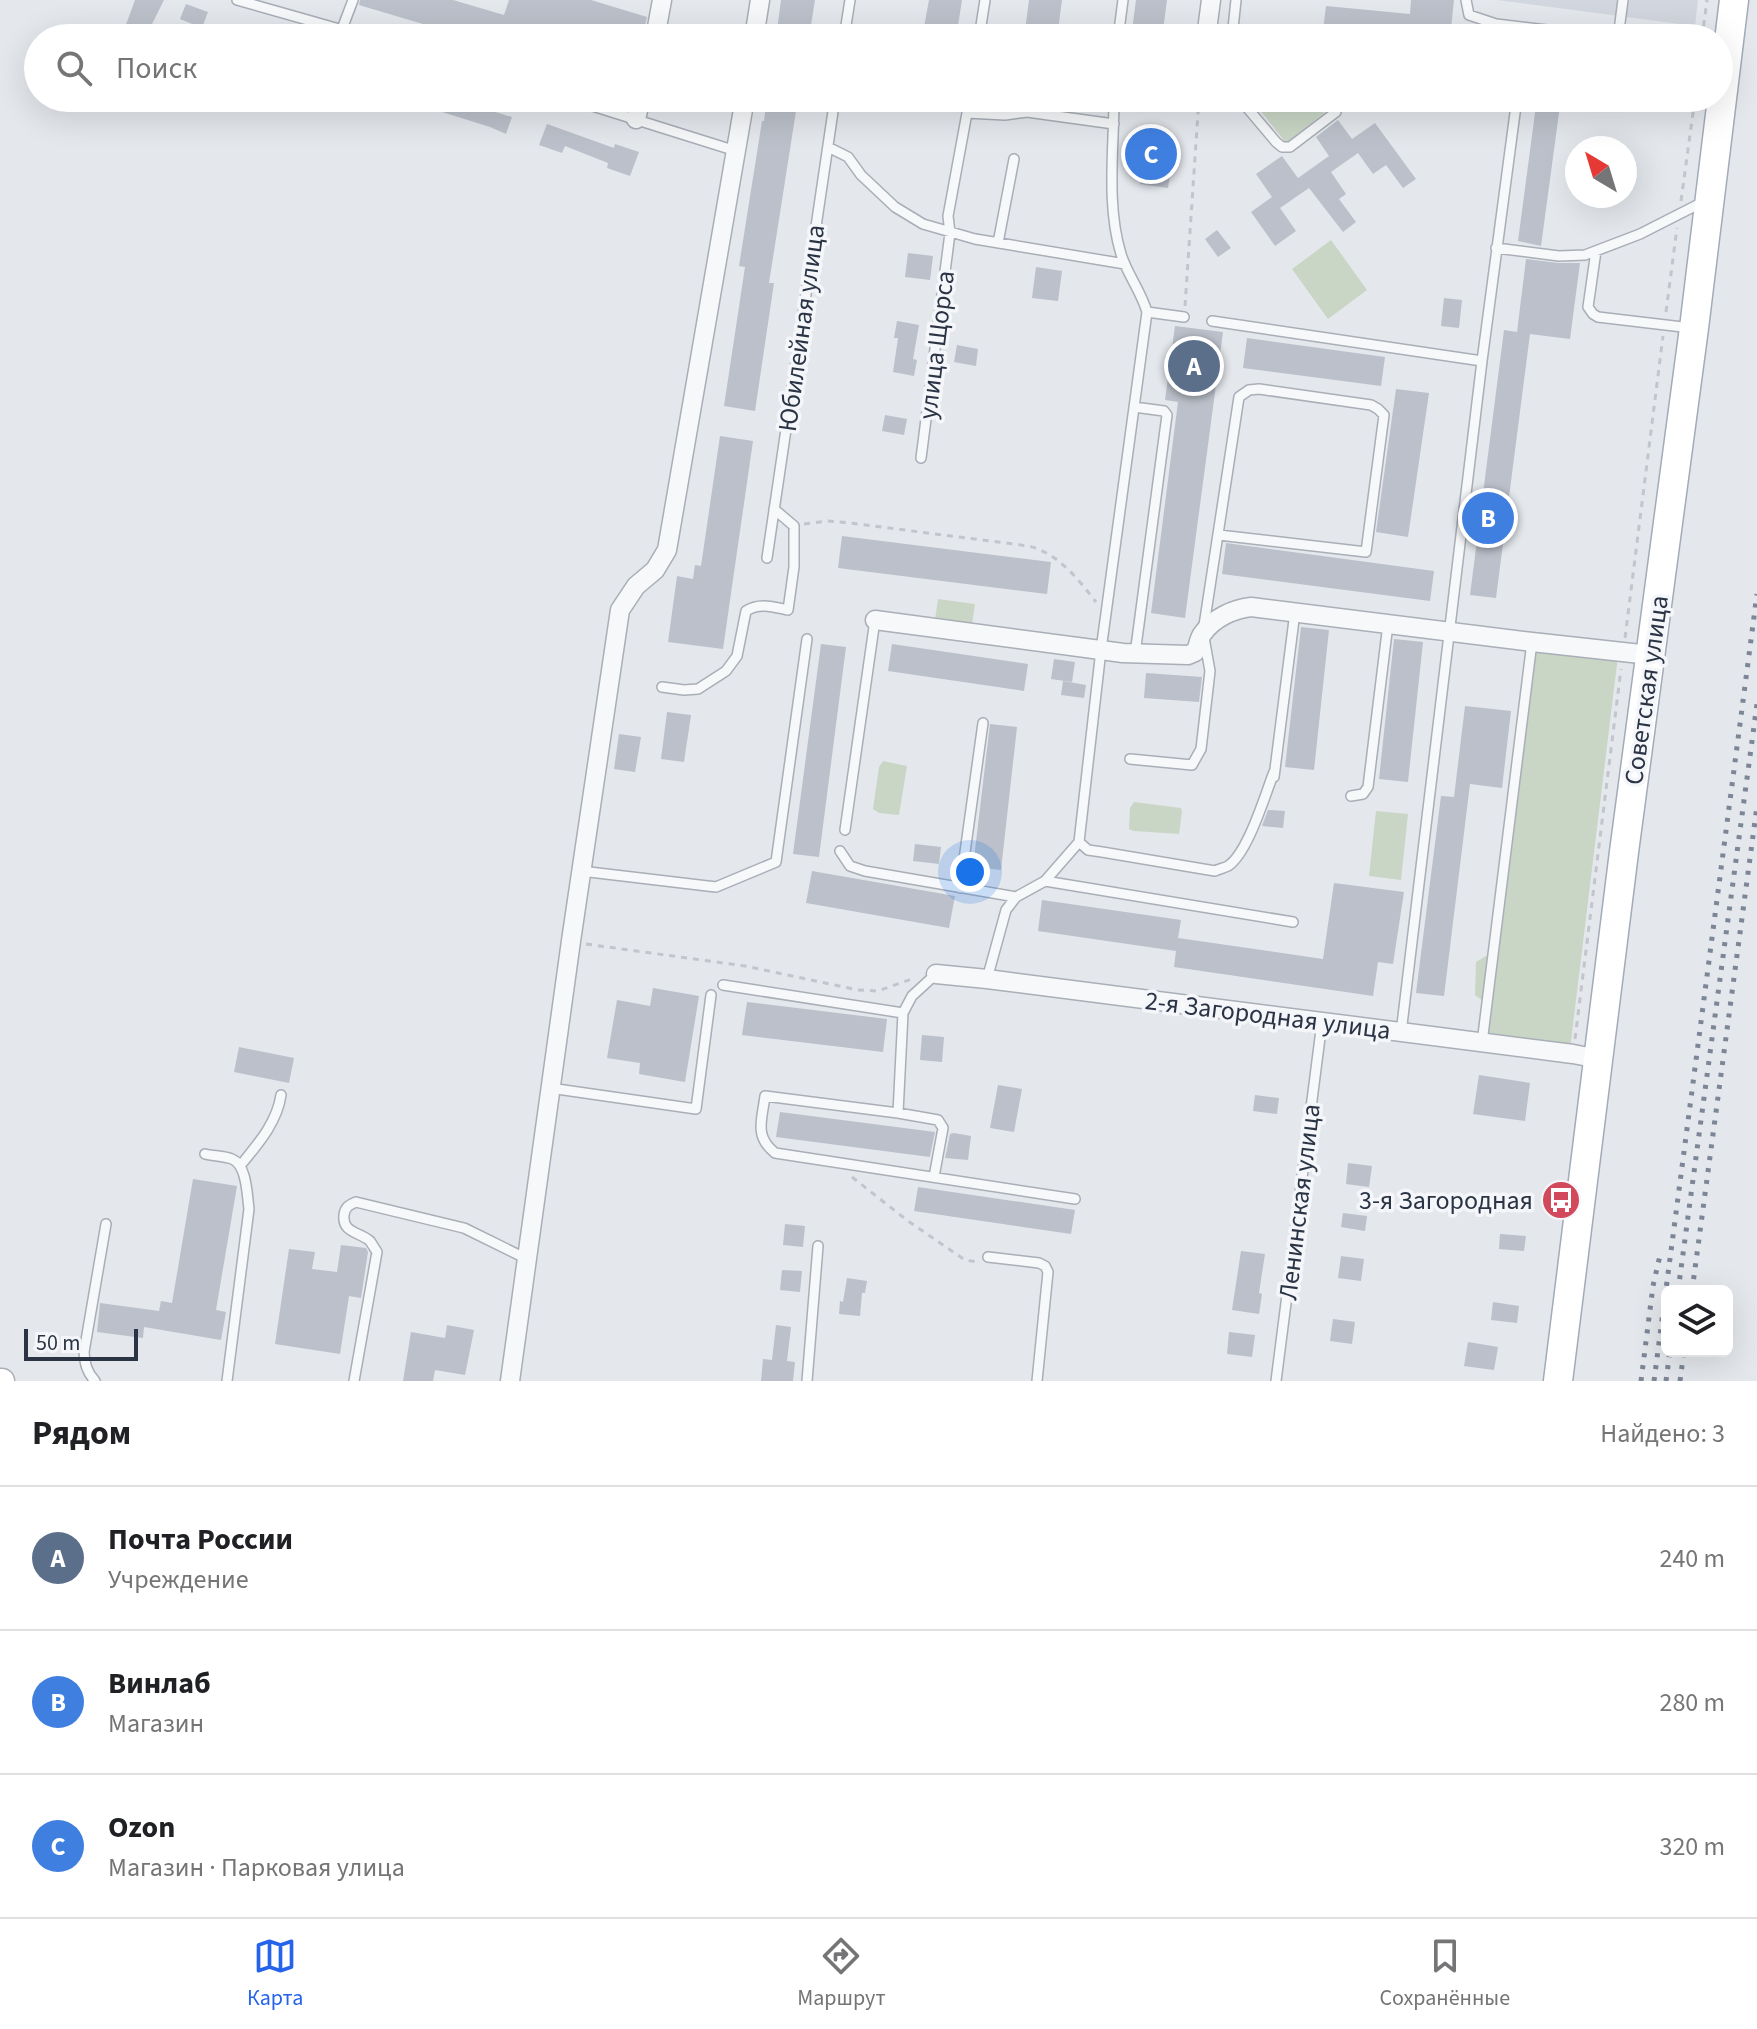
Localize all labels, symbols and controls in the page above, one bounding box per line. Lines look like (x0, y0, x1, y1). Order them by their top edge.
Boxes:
search box (24, 24, 1733, 112)
icon: search (52, 46, 96, 90)
text: Поиск (116, 47, 197, 90)
pin: C (1125, 124, 1177, 184)
north arrow (1565, 136, 1637, 208)
street label: Юбилейная улица (769, 222, 834, 434)
street label: улица Щорса (909, 269, 964, 422)
pin: A (1168, 336, 1220, 396)
pin: B (1462, 488, 1514, 548)
street label: Советская улица (1615, 593, 1678, 787)
your location (950, 852, 990, 892)
street label: 2-я Загородная улица (1143, 982, 1393, 1049)
street label: Ленинская улица (1269, 1102, 1330, 1302)
bus stop icon: 3-я Загородная (1540, 1179, 1582, 1221)
place label: 3-я Загородная (1359, 1182, 1533, 1219)
map controls (1661, 1285, 1733, 1357)
button: layers (1661, 1285, 1733, 1357)
scale bar (24, 1325, 138, 1361)
text: 50 m (36, 1327, 81, 1359)
text: Рядом (32, 1409, 131, 1458)
text: Найдено: 3 (1600, 1415, 1725, 1452)
text: Почта России (108, 1518, 293, 1561)
text: A (51, 1540, 65, 1577)
text: 240 m (1659, 1540, 1725, 1577)
text: Учреждение (108, 1561, 249, 1598)
text: Винлаб (108, 1662, 211, 1705)
text: B (50, 1684, 66, 1721)
text: 280 m (1659, 1684, 1725, 1721)
text: Магазин (108, 1705, 204, 1742)
text: Ozon (108, 1806, 175, 1849)
text: C (50, 1828, 66, 1865)
text: 320 m (1659, 1828, 1725, 1865)
text: Магазин · Парковая улица (108, 1849, 405, 1886)
tab: Карта (247, 1934, 303, 2014)
tab: Маршрут (797, 1934, 886, 2014)
tab: Сохранённые (1379, 1934, 1510, 2014)

